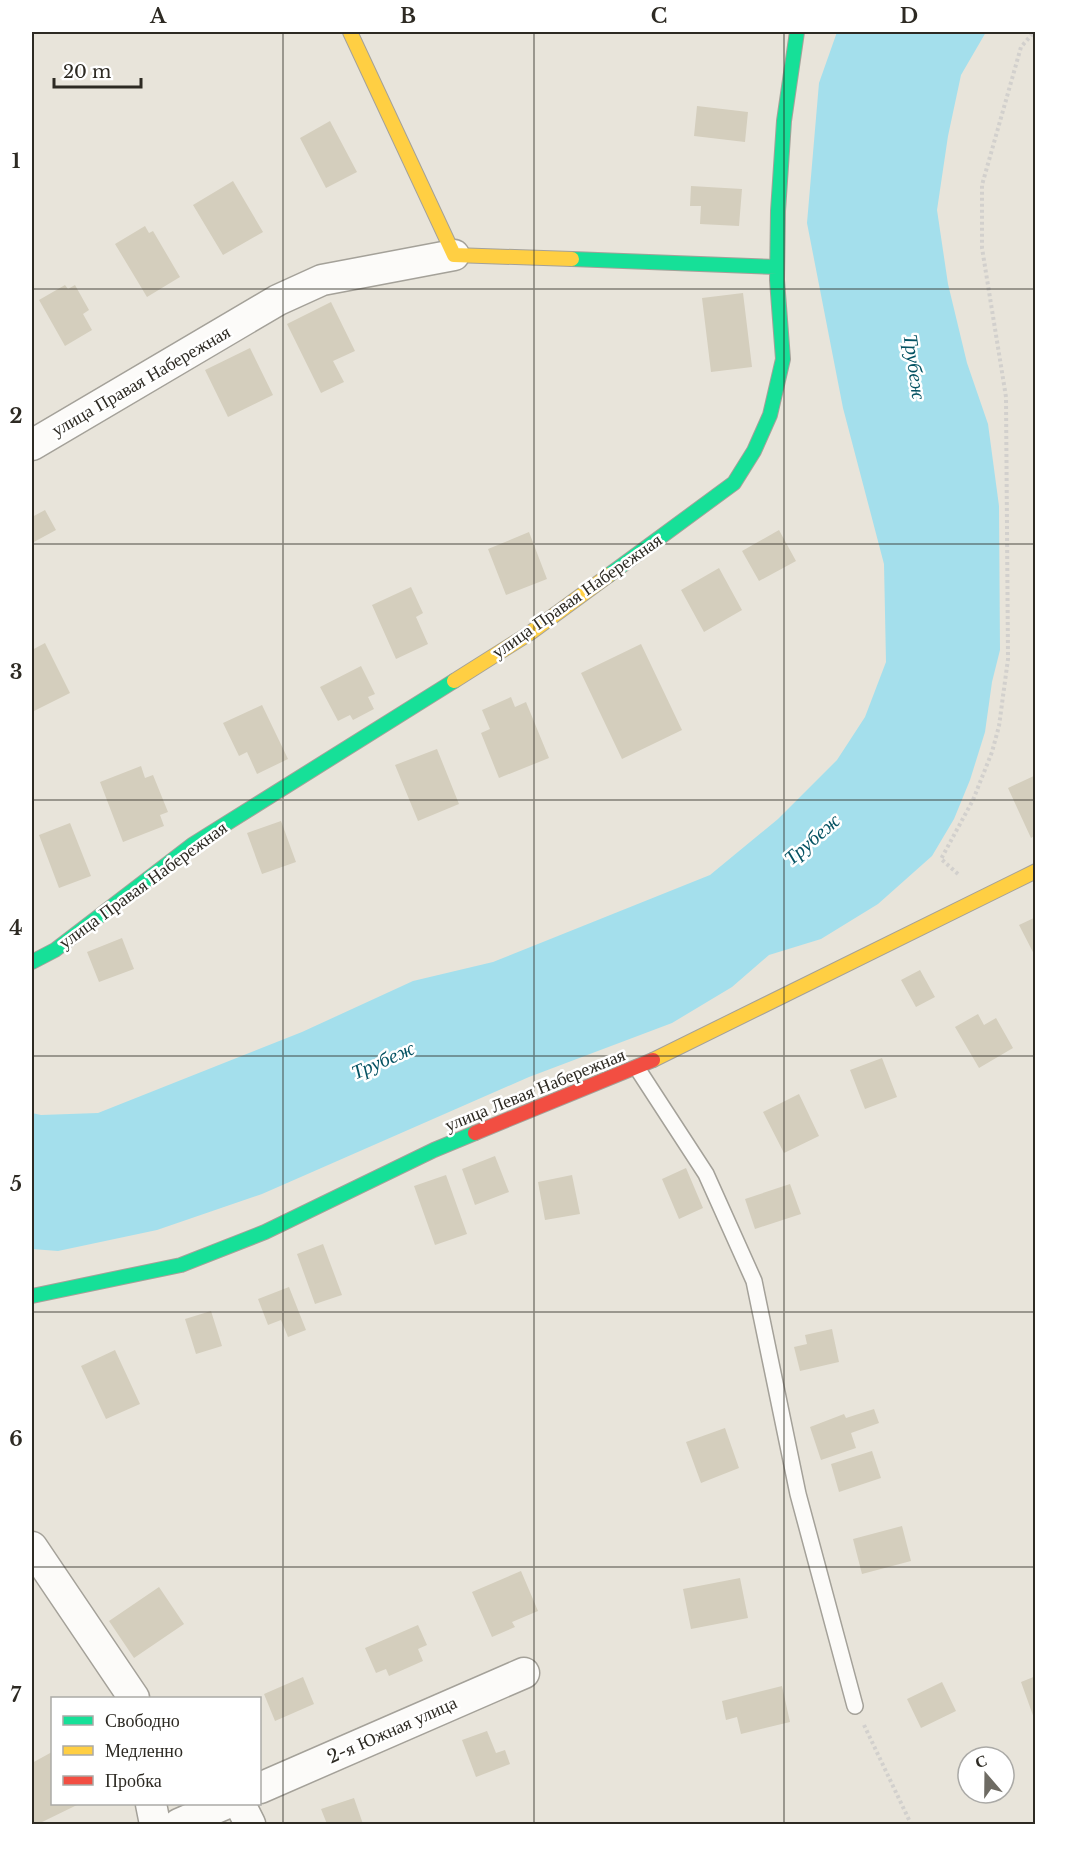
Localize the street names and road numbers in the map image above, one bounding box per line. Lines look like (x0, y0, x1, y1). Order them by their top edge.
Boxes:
street label: улица Правая Набережная (48, 321, 234, 441)
street label: улица Правая Набережная (488, 529, 666, 663)
street label: улица Правая Набережная (55, 817, 231, 953)
street label: улица Левая Набережная (442, 1044, 628, 1136)
street label: 2-я Южная улица (324, 1692, 460, 1768)

